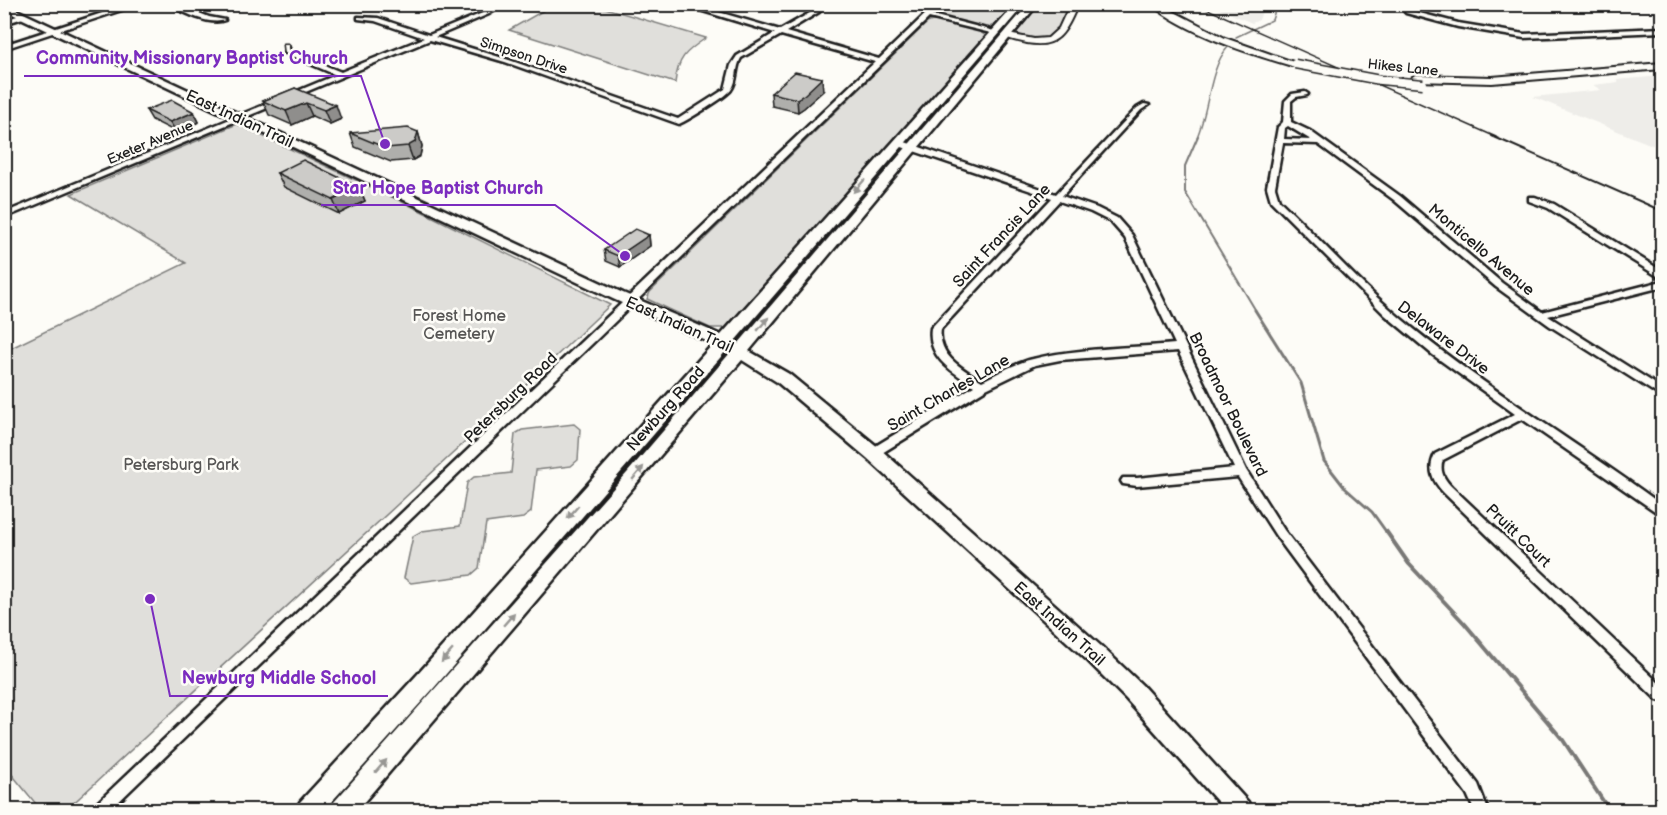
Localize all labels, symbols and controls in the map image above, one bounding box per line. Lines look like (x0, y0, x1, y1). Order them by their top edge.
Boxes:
street label: Simpson Drive (478, 33, 570, 78)
callout: Community Missionary Baptist Church (24, 40, 361, 76)
text: Community Missionary Baptist Church (36, 48, 348, 69)
street label: Hikes Lane (1367, 55, 1439, 80)
street label: East Indian Trail (183, 86, 296, 153)
street label: Exeter Avenue (105, 117, 196, 168)
callout: Star Hope Baptist Church (321, 169, 555, 205)
text: Star Hope Baptist Church (333, 178, 543, 199)
one-way arrow (852, 179, 866, 194)
street label: Saint Francis Lane (949, 180, 1055, 292)
street label: Monticello Avenue (1424, 200, 1538, 300)
street label: East Indian Trail (622, 293, 736, 358)
street label: Delaware Drive (1393, 298, 1493, 379)
park label: Forest Home Cemetery (412, 307, 506, 344)
one-way arrow (757, 316, 770, 332)
street label: Broadmoor Boulevard (1184, 329, 1271, 480)
street label: Petersburg Road (461, 349, 562, 447)
street label: Saint Charles Lane (885, 351, 1013, 436)
street label: Newburg Road (623, 363, 709, 455)
park label: Petersburg Park (123, 456, 239, 475)
one-way arrow (631, 465, 644, 481)
street label: Pruitt Court (1482, 501, 1554, 572)
one-way arrow (566, 504, 579, 520)
street label: East Indian Trail (1009, 578, 1109, 670)
one-way arrow (502, 612, 515, 627)
one-way arrow (441, 648, 454, 663)
callout: Newburg Middle School (170, 660, 388, 696)
text: Newburg Middle School (182, 668, 376, 689)
one-way arrow (374, 759, 387, 774)

